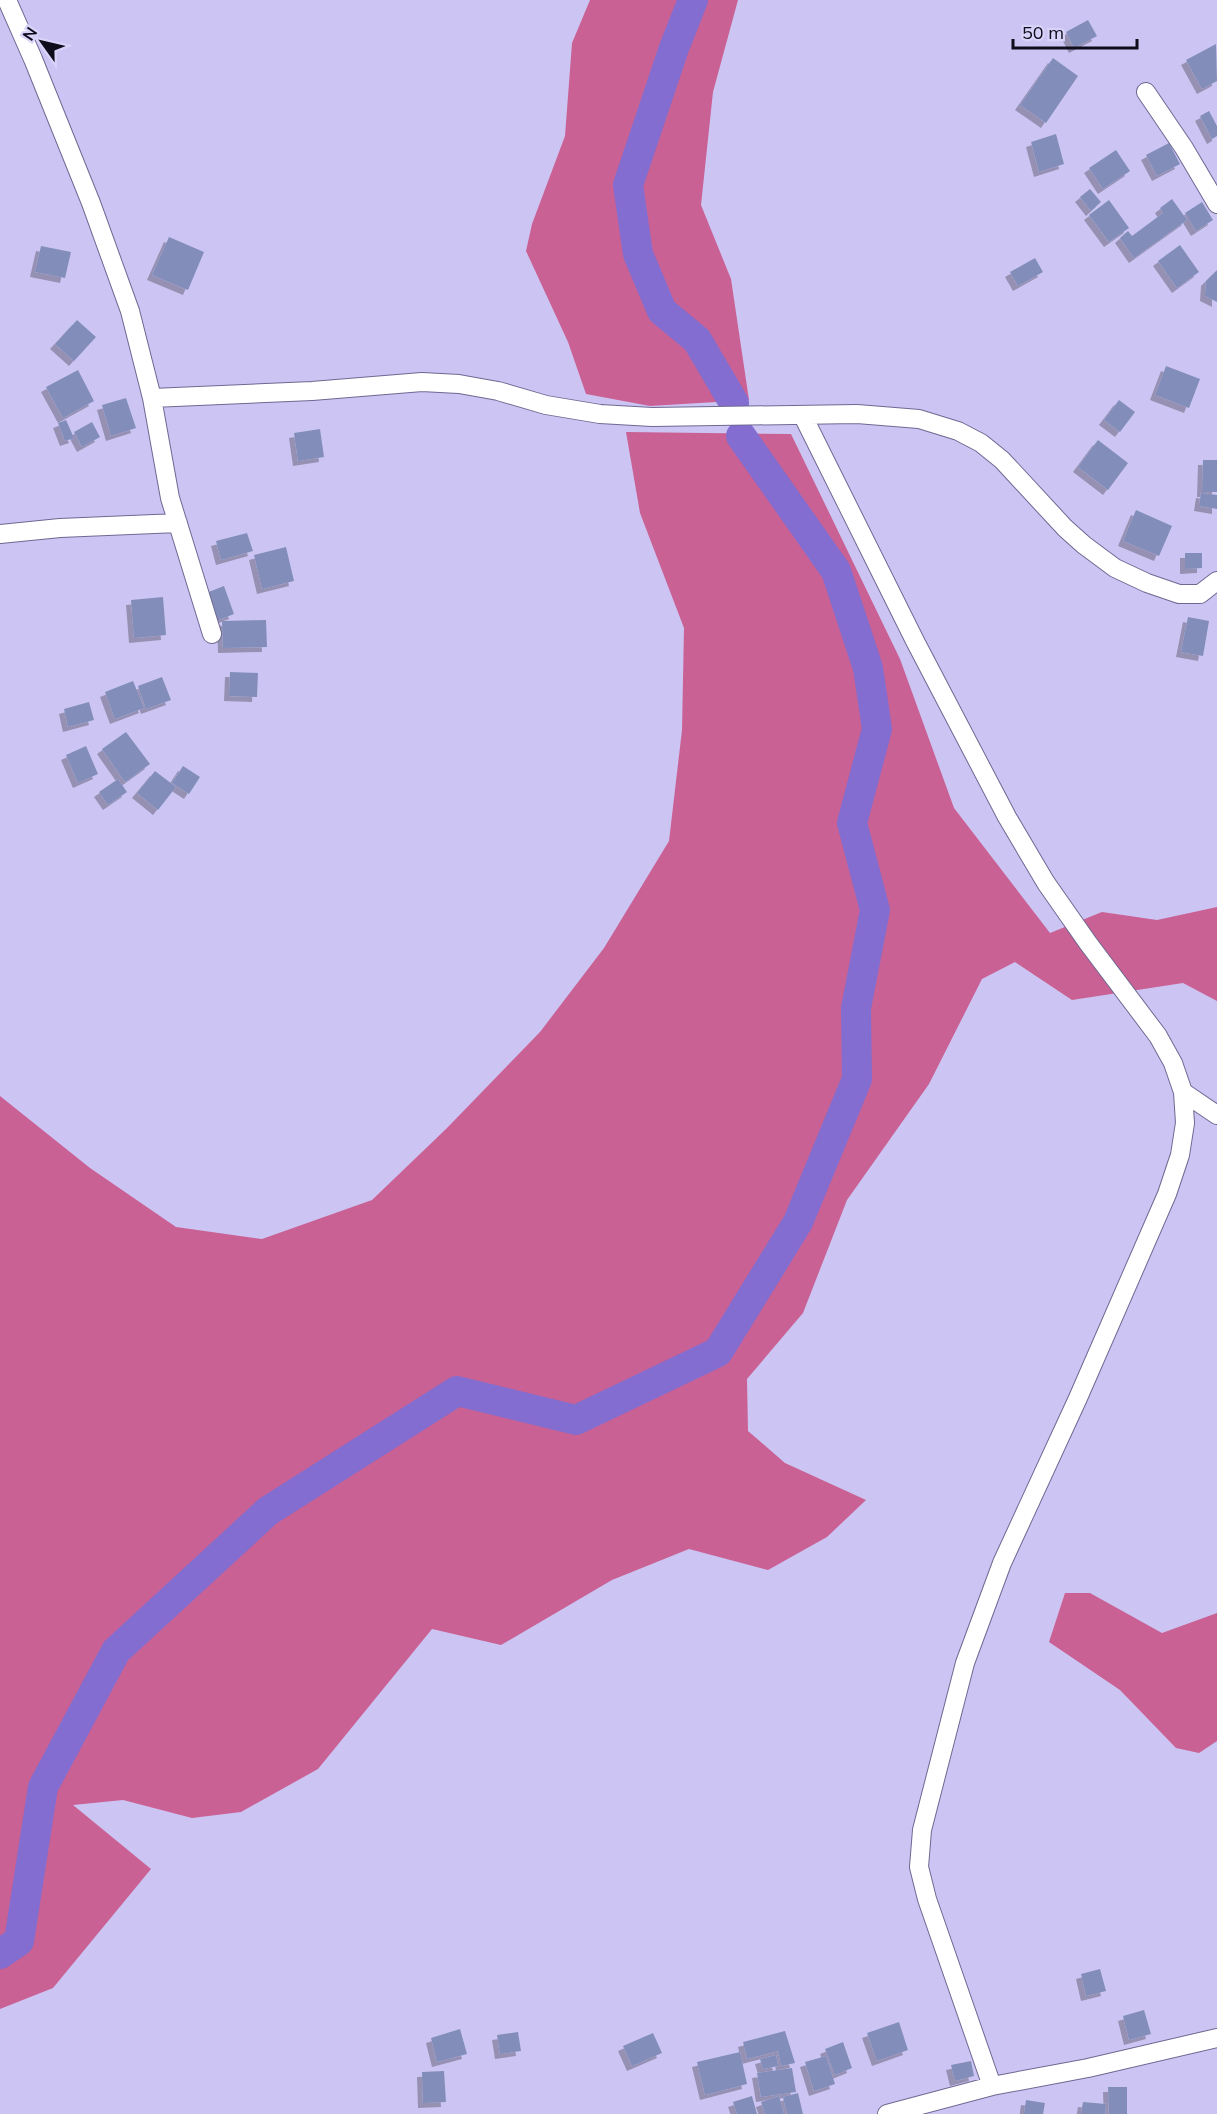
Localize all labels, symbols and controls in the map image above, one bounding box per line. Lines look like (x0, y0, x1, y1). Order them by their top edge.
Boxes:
north arrow (12, 12, 72, 72)
scale bar (1013, 12, 1138, 50)
text: 50 m (1022, 21, 1064, 44)
text: N (18, 23, 41, 44)

